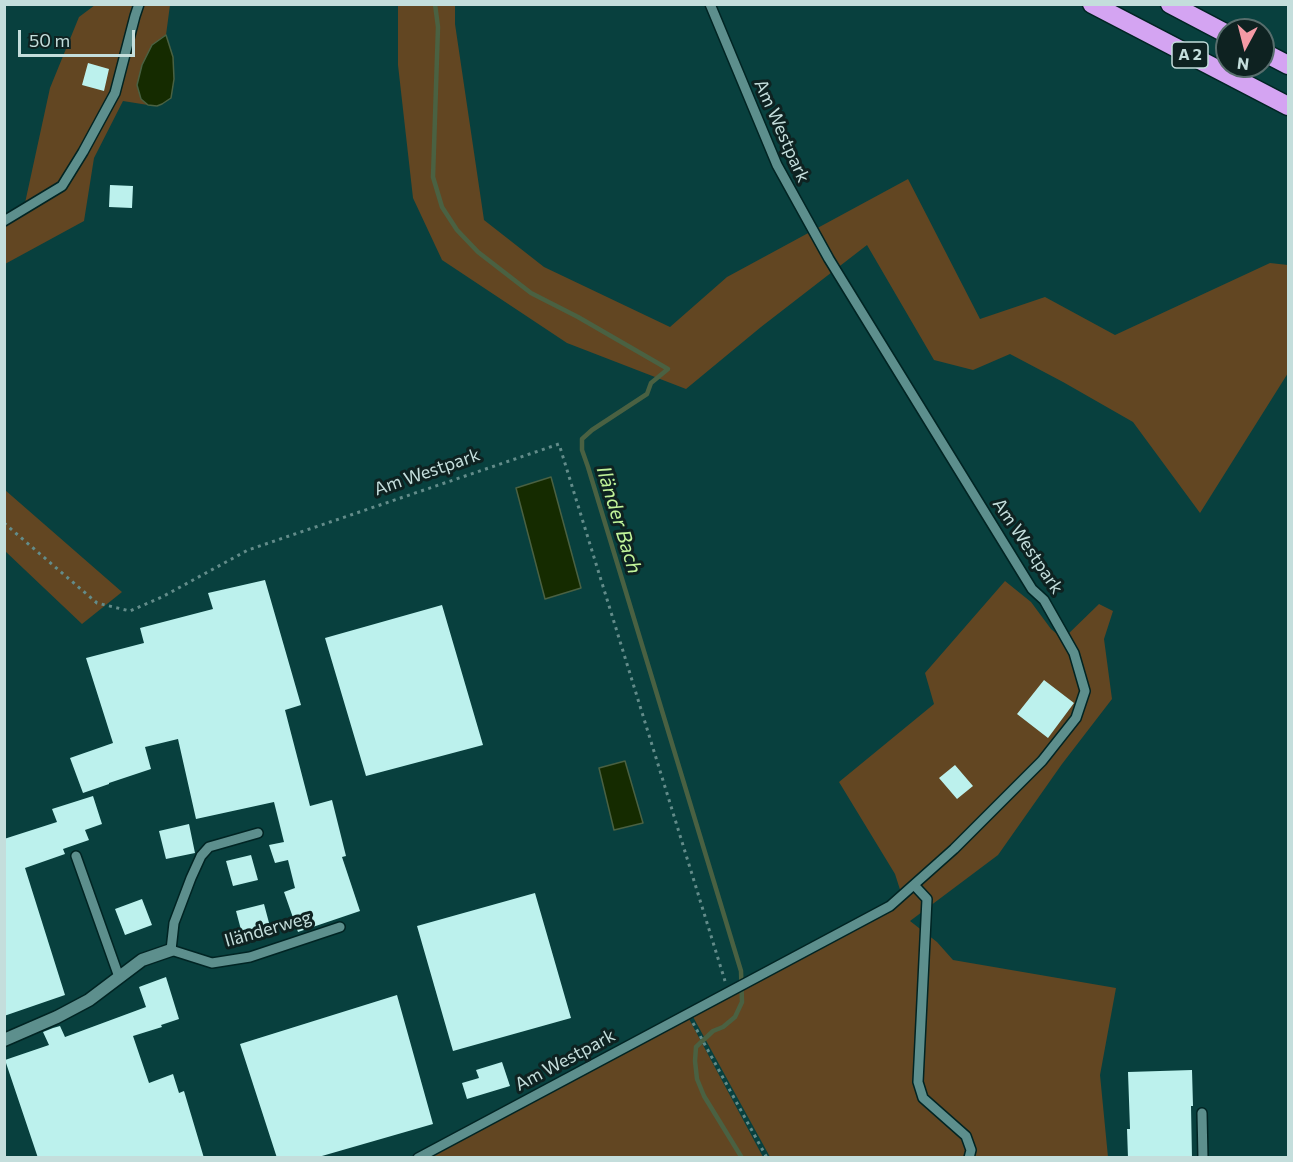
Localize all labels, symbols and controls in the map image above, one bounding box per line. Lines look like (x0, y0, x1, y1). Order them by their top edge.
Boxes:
scale bar (21, 18, 138, 56)
north arrow (1215, 18, 1275, 78)
text: 50 m (29, 29, 70, 51)
road number: A 2 (1172, 42, 1208, 68)
text: N (1236, 54, 1250, 75)
street label: Am Westpark (750, 76, 814, 186)
street label: Am Westpark (371, 444, 483, 500)
water label: Iländer Bach (591, 463, 647, 577)
street label: Am Westpark (988, 494, 1068, 598)
street label: Iländerweg (222, 906, 314, 952)
street label: Am Westpark (511, 1024, 619, 1096)

